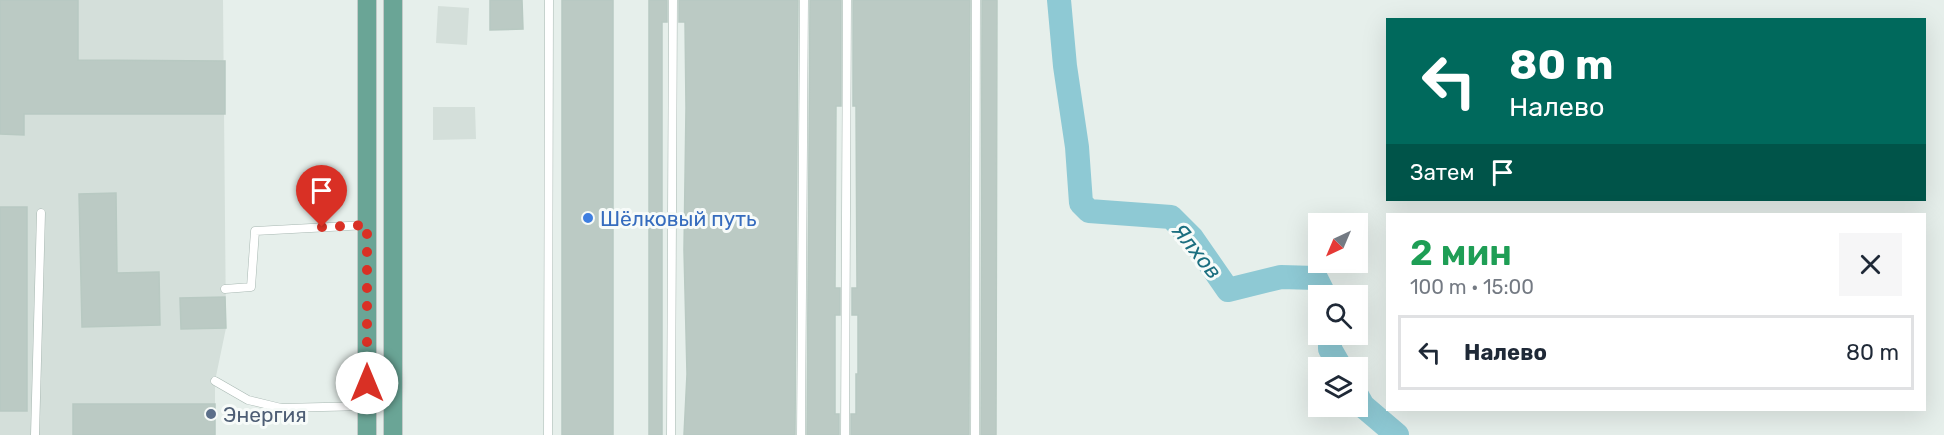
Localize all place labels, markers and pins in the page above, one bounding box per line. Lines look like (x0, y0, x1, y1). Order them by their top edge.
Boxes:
pin (296, 165, 347, 227)
place label: Шёлковый путь (600, 206, 757, 231)
marker: Шёлковый путь (581, 211, 595, 225)
place label: Энергия (223, 402, 307, 427)
marker: Энергия (204, 407, 218, 421)

